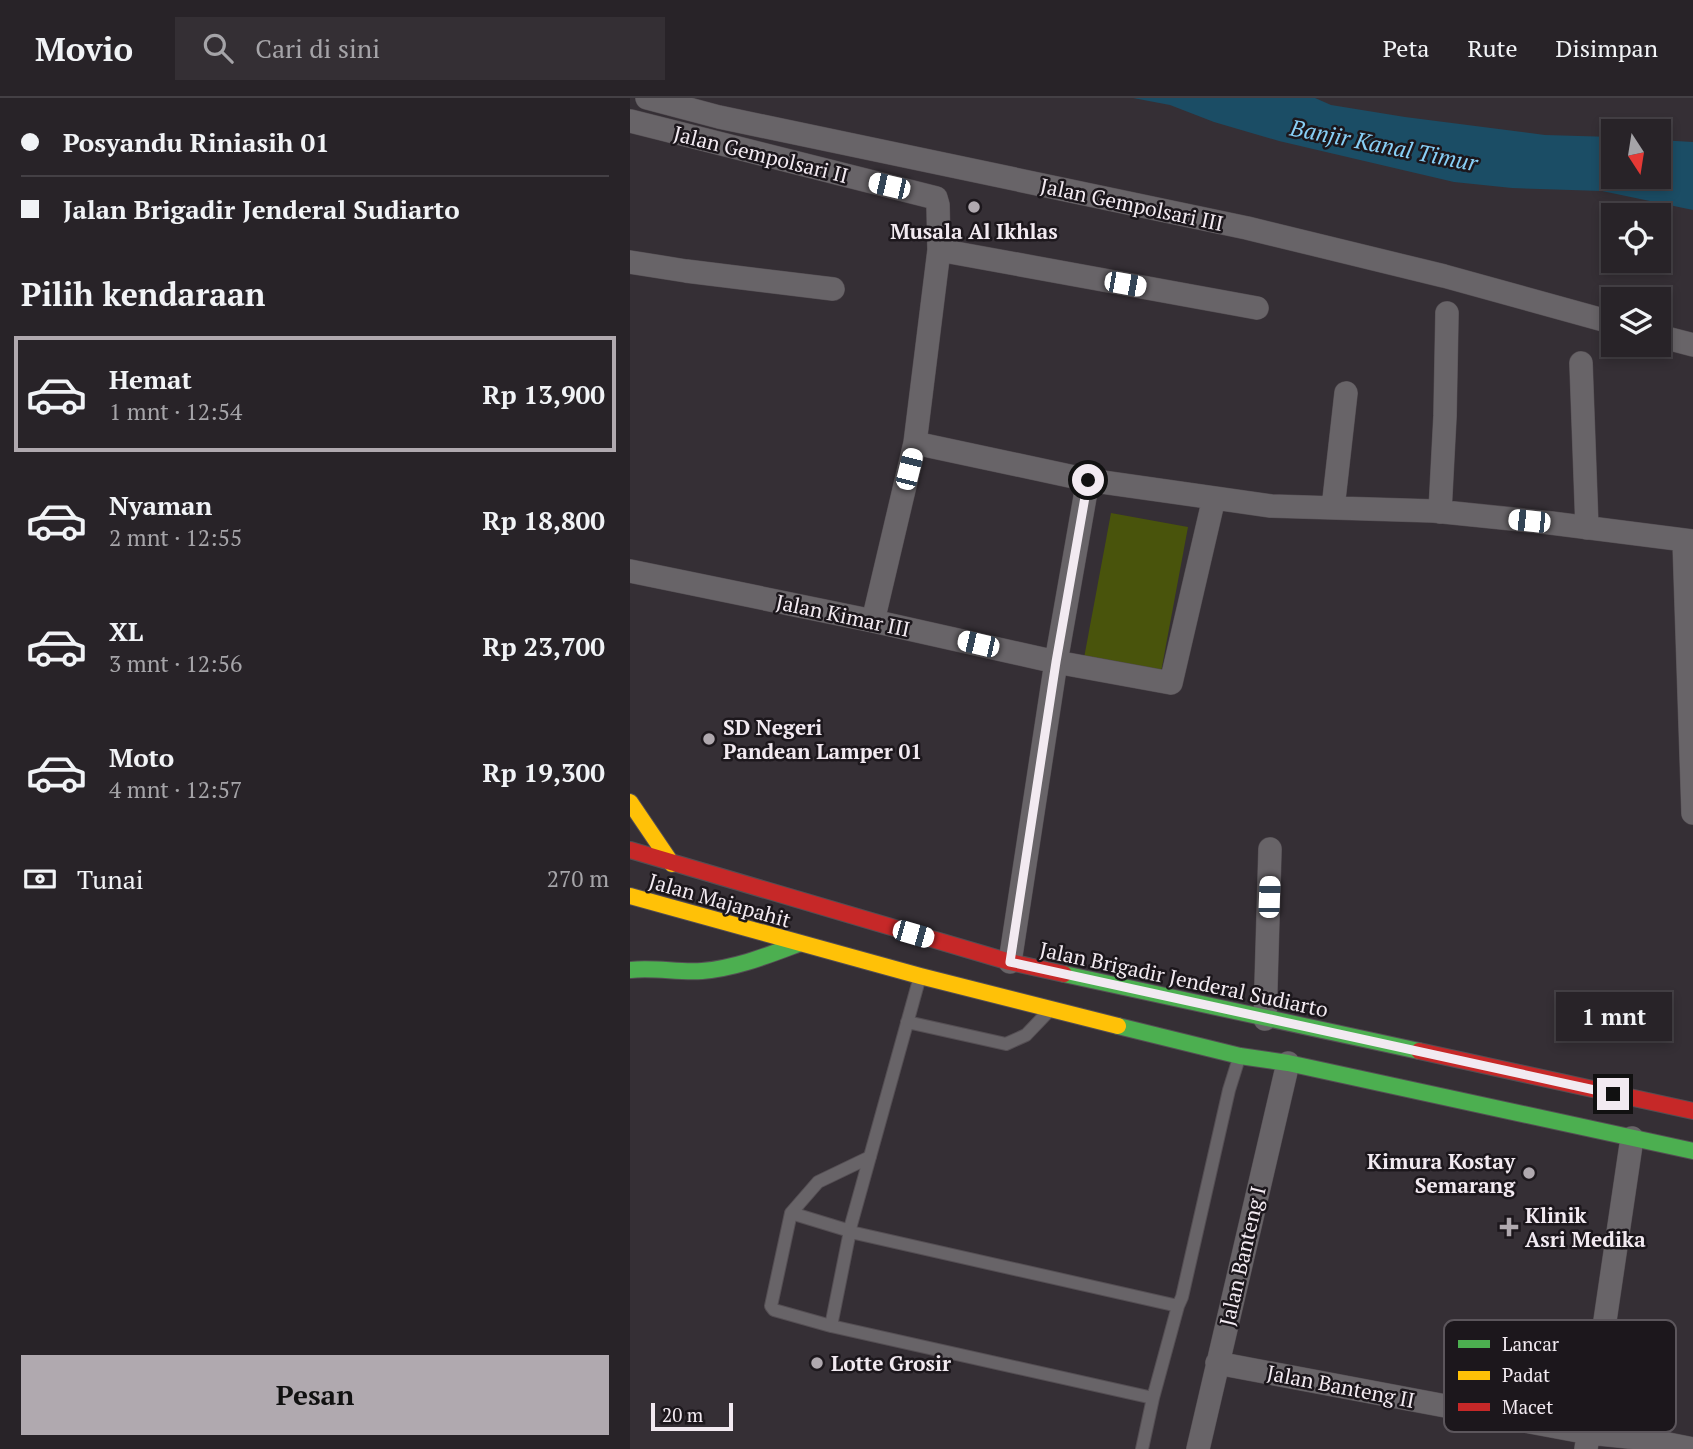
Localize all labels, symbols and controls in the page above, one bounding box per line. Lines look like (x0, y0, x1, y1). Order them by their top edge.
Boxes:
search box (175, 17, 665, 80)
text: Movio (35, 27, 133, 70)
icon: search (199, 29, 237, 67)
text: Cari di sini (255, 31, 380, 65)
text: Peta (1383, 32, 1429, 64)
text: Rute (1467, 32, 1517, 64)
text: Disimpan (1555, 32, 1658, 64)
water label: Banjir Kanal Timur (1287, 111, 1481, 179)
street label: Jalan Gempolsari II (671, 119, 851, 189)
north arrow (1601, 119, 1671, 189)
map controls (1601, 119, 1671, 357)
text: Posyandu Riniasih 01 (63, 125, 330, 159)
car (867, 171, 912, 201)
street label: Jalan Gempolsari III (1038, 171, 1226, 237)
text: Jalan Brigadir Jenderal Sudiarto (63, 192, 460, 226)
marker: Musala Al Ikhlas (966, 199, 982, 215)
button: locate (1601, 203, 1671, 273)
place label: Musala Al Ikhlas (890, 217, 1058, 245)
car (1103, 270, 1148, 298)
text: Pilih kendaraan (21, 273, 265, 315)
button: layers (1601, 287, 1671, 357)
text: Hemat (109, 362, 192, 396)
icon: car (25, 363, 88, 426)
text: Rp 13,900 (483, 377, 605, 411)
text: 1 mnt · 12:54 (109, 396, 242, 427)
car (894, 446, 925, 492)
route start (1072, 464, 1104, 496)
text: Nyaman (109, 488, 212, 522)
icon: car (25, 489, 88, 552)
text: Rp 18,800 (483, 503, 605, 537)
car (1508, 508, 1551, 534)
text: 2 mnt · 12:55 (109, 522, 242, 553)
street label: Jalan Kimar III (773, 587, 913, 643)
text: XL (109, 614, 143, 648)
icon: car (25, 615, 88, 678)
text: Rp 23,700 (483, 629, 605, 663)
car (956, 629, 1001, 659)
text: 3 mnt · 12:56 (109, 648, 242, 679)
place label: SD Negeri Pandean Lamper 01 (723, 713, 922, 765)
marker: SD Negeri Pandean Lamper 01 (701, 731, 717, 747)
text: Moto (109, 740, 174, 774)
icon: car (25, 741, 88, 804)
text: Rp 19,300 (483, 755, 605, 789)
text: 4 mnt · 12:57 (109, 774, 242, 805)
icon: cash (21, 860, 59, 898)
text: Tunai (77, 862, 144, 896)
text: 270 m (547, 863, 609, 894)
street label: Jalan Majapahit (646, 866, 795, 934)
car (1258, 876, 1281, 918)
car (890, 918, 937, 950)
street label: Jalan Brigadir Jenderal Sudiarto (1037, 935, 1331, 1023)
callout: 1 mnt (1555, 992, 1671, 1042)
text: 1 mnt (1582, 1001, 1646, 1032)
route end (1597, 1078, 1629, 1110)
place label: Kimura Kostay Semarang (1367, 1147, 1516, 1199)
marker: Kimura Kostay Semarang (1521, 1165, 1537, 1181)
street label: Jalan Banteng I (1212, 1183, 1272, 1329)
place label: Klinik Asri Medika (1525, 1201, 1646, 1253)
marker: Klinik Asri Medika (1499, 1217, 1519, 1237)
legend (1444, 1320, 1676, 1432)
text: Lancar (1502, 1331, 1560, 1356)
place label: Lotte Grosir (831, 1349, 951, 1377)
button: Pesan (21, 1355, 609, 1435)
marker: Lotte Grosir (809, 1355, 825, 1371)
street label: Jalan Banteng II (1265, 1358, 1417, 1414)
text: Padat (1502, 1362, 1550, 1387)
text: Macet (1502, 1394, 1553, 1419)
scale bar (651, 1400, 733, 1432)
text: 20 m (662, 1402, 703, 1427)

